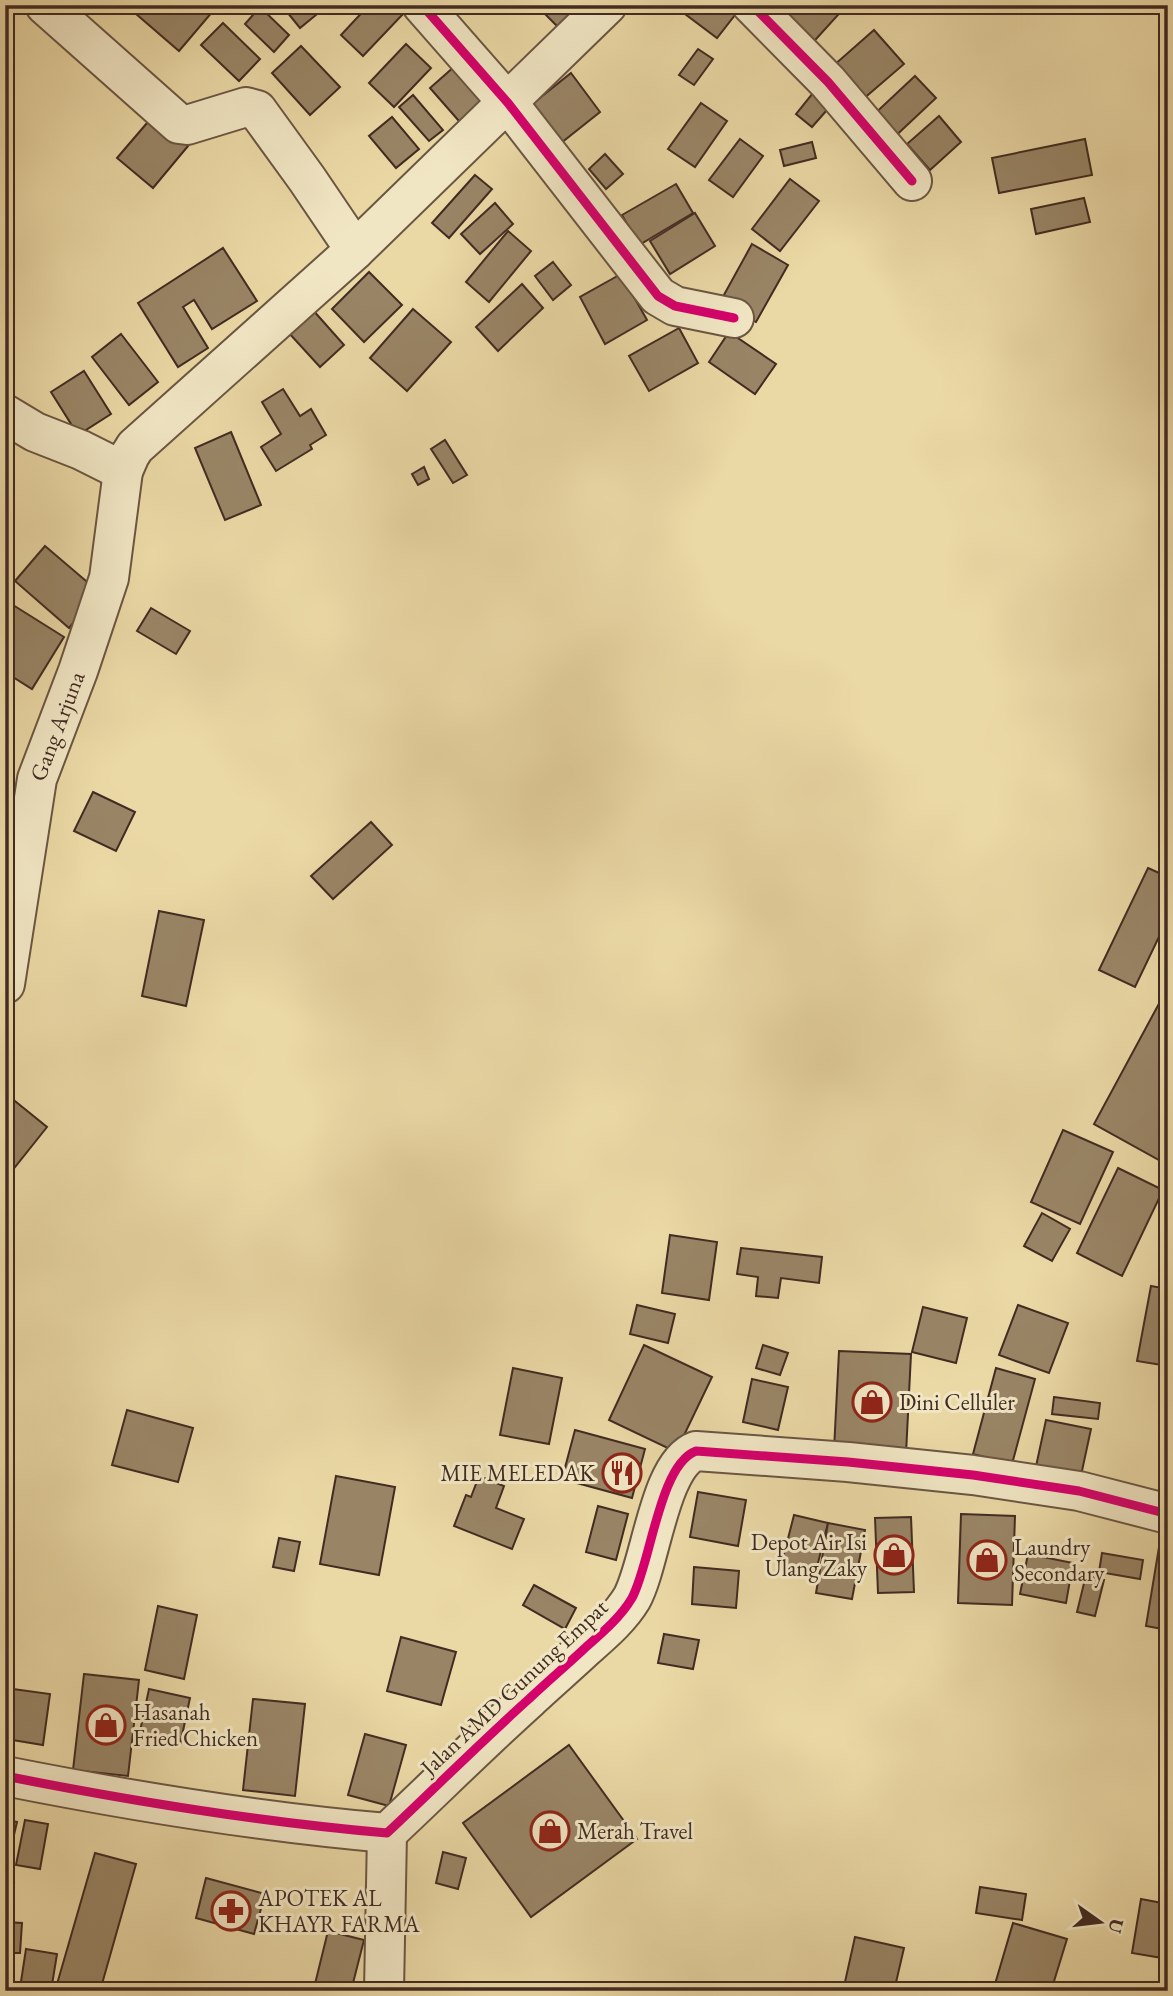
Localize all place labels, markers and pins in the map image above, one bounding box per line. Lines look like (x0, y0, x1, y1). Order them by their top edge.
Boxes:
shop icon: Dini Celluler (851, 1381, 893, 1423)
place label: Dini Celluler (899, 1387, 1015, 1417)
restaurant icon: MIE MELEDAK (601, 1452, 643, 1494)
place label: MIE MELEDAK (441, 1458, 595, 1488)
place label: Depot Air Isi Ulang Zaky (751, 1527, 868, 1583)
place label: Laundry Secondary (1014, 1532, 1105, 1588)
shop icon: Depot Air Isi Ulang Zaky (873, 1534, 915, 1576)
shop icon: Laundry Secondary (966, 1539, 1008, 1581)
place label: Hasanah Fried Chicken (133, 1697, 258, 1753)
shop icon: Hasanah Fried Chicken (85, 1704, 127, 1746)
shop icon: Merah Travel (529, 1810, 571, 1852)
place label: Merah Travel (577, 1816, 694, 1846)
place label: APOTEK AL KHAYR FARMA (257, 1883, 421, 1939)
pharmacy icon: APOTEK AL KHAYR FARMA (210, 1890, 252, 1932)

